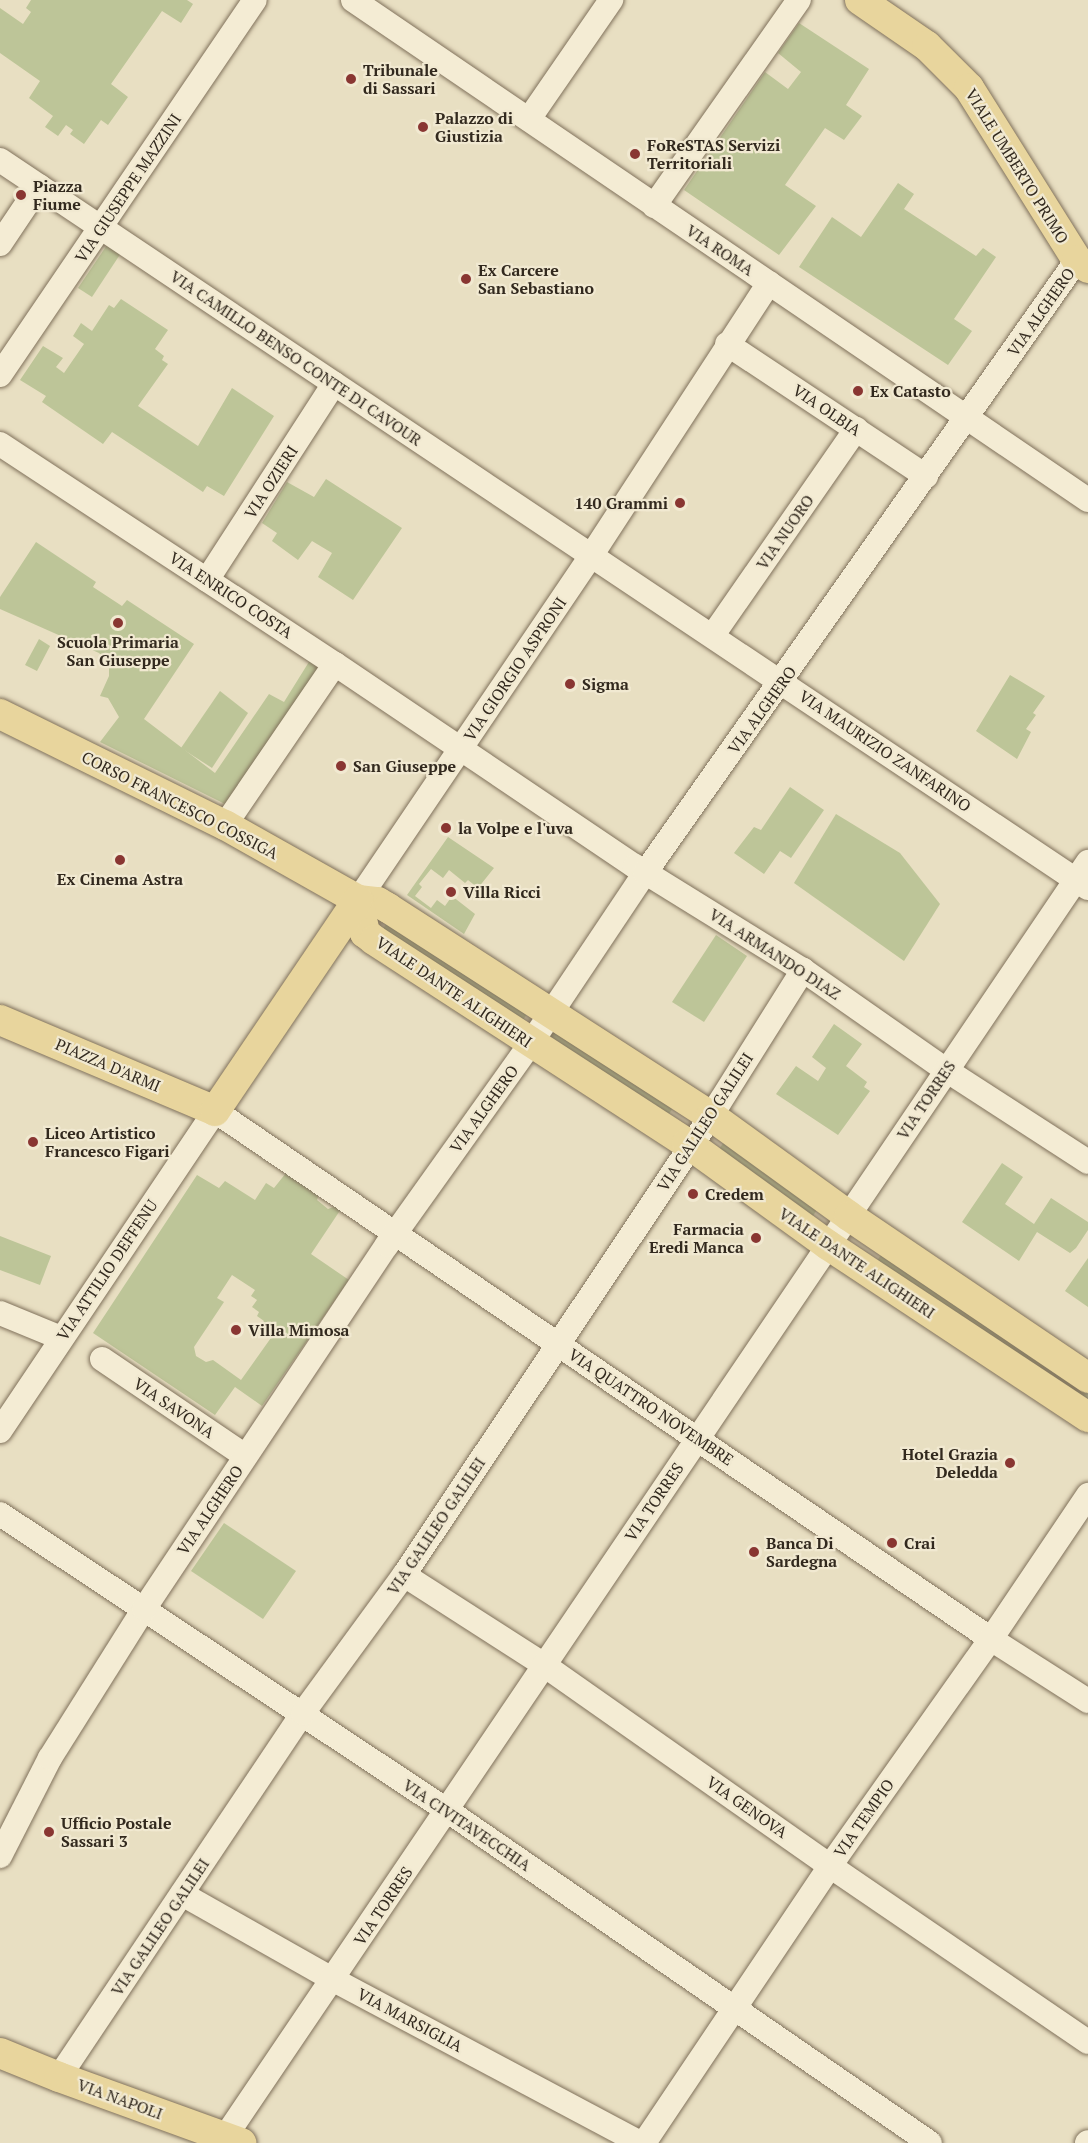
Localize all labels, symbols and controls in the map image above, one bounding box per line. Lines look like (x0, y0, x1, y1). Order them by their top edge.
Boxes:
place label: Tribunale di Sassari (363, 60, 438, 98)
marker: Tribunale di Sassari (344, 72, 358, 86)
street label: VIALE UMBERTO PRIMO (961, 85, 1073, 247)
place label: Palazzo di Giustizia (435, 108, 513, 146)
street label: VIA GIUSEPPE MAZZINI (71, 110, 185, 266)
marker: Palazzo di Giustizia (416, 120, 430, 134)
place label: FoReSTAS Servizi Territoriali (647, 135, 780, 173)
marker: FoReSTAS Servizi Territoriali (628, 147, 642, 161)
place label: Piazza Fiume (33, 176, 83, 214)
marker: Piazza Fiume (14, 188, 28, 202)
street label: VIA ROMA (682, 220, 758, 280)
place label: Ex Carcere San Sebastiano (478, 260, 594, 298)
street label: VIA ALGHERO (1003, 264, 1079, 360)
street label: VIA CAMILLO BENSO CONTE DI CAVOUR (166, 266, 426, 450)
marker: Ex Carcere San Sebastiano (459, 272, 473, 286)
street label: VIA OLBIA (789, 380, 865, 440)
place label: Ex Catasto (870, 381, 951, 401)
marker: Ex Catasto (851, 384, 865, 398)
street label: VIA OZIERI (240, 442, 302, 522)
street label: VIA NUORO (752, 491, 818, 573)
place label: 140 Grammi (575, 493, 668, 513)
marker: 140 Grammi (673, 496, 687, 510)
street label: VIA ENRICO COSTA (165, 548, 297, 642)
street label: VIA GIORGIO ASPRONI (460, 593, 570, 745)
marker: Scuola Primaria San Giuseppe (111, 616, 125, 630)
place label: Scuola Primaria San Giuseppe (57, 632, 179, 670)
street label: VIA ALGHERO (724, 662, 800, 758)
place label: Sigma (582, 674, 629, 694)
marker: Sigma (563, 677, 577, 691)
street label: VIA MAURIZIO ZANFARINO (795, 686, 975, 816)
street label: CORSO FRANCESCO COSSIGA (78, 747, 282, 863)
place label: San Giuseppe (353, 756, 456, 776)
marker: San Giuseppe (334, 759, 348, 773)
place label: la Volpe e l'uva (458, 818, 573, 838)
marker: la Volpe e l'uva (439, 821, 453, 835)
marker: Ex Cinema Astra (113, 853, 127, 867)
place label: Ex Cinema Astra (57, 869, 183, 889)
place label: Villa Ricci (463, 882, 541, 902)
marker: Villa Ricci (444, 885, 458, 899)
street label: VIA ARMANDO DIAZ (705, 904, 845, 1004)
street label: VIALE DANTE ALIGHIERI (372, 932, 536, 1052)
street label: PIAZZA D'ARMI (52, 1034, 164, 1096)
street label: VIA GALILEO GALILEI (653, 1049, 757, 1195)
street label: VIA TORRES (893, 1057, 959, 1143)
street label: VIA ALGHERO (446, 1061, 522, 1157)
place label: Liceo Artistico Francesco Figari (45, 1123, 170, 1161)
marker: Liceo Artistico Francesco Figari (26, 1135, 40, 1149)
place label: Credem (705, 1184, 764, 1204)
marker: Credem (686, 1187, 700, 1201)
street label: VIA ATTILIO DEFFENU (53, 1196, 161, 1344)
street label: VIALE DANTE ALIGHIERI (775, 1203, 939, 1323)
place label: Farmacia Eredi Manca (649, 1219, 744, 1257)
marker: Farmacia Eredi Manca (749, 1231, 763, 1245)
place label: Villa Mimosa (248, 1320, 350, 1340)
marker: Villa Mimosa (229, 1323, 243, 1337)
street label: VIA QUATTRO NOVEMBRE (565, 1344, 737, 1470)
street label: VIA SAVONA (130, 1374, 218, 1442)
place label: Hotel Grazia Deledda (902, 1444, 998, 1482)
street label: VIA GALILEO GALILEI (383, 1454, 489, 1598)
marker: Hotel Grazia Deledda (1003, 1456, 1017, 1470)
street label: VIA TORRES (621, 1459, 687, 1545)
street label: VIA ALGHERO (173, 1461, 247, 1559)
place label: Banca Di Sardegna (766, 1533, 837, 1571)
place label: Crai (904, 1533, 936, 1553)
marker: Crai (885, 1536, 899, 1550)
marker: Banca Di Sardegna (747, 1545, 761, 1559)
street label: VIA GENOVA (703, 1772, 791, 1842)
street label: VIA CIVITAVECCHIA (399, 1775, 535, 1875)
street label: VIA TEMPIO (830, 1775, 898, 1861)
place label: Ufficio Postale Sassari 3 (61, 1813, 172, 1851)
marker: Ufficio Postale Sassari 3 (42, 1825, 56, 1839)
street label: VIA GALILEO GALILEI (107, 1855, 213, 1999)
street label: VIA TORRES (350, 1863, 416, 1949)
street label: VIA MARSIGLIA (354, 1984, 466, 2056)
street label: VIA NAPOLI (75, 2075, 165, 2123)

